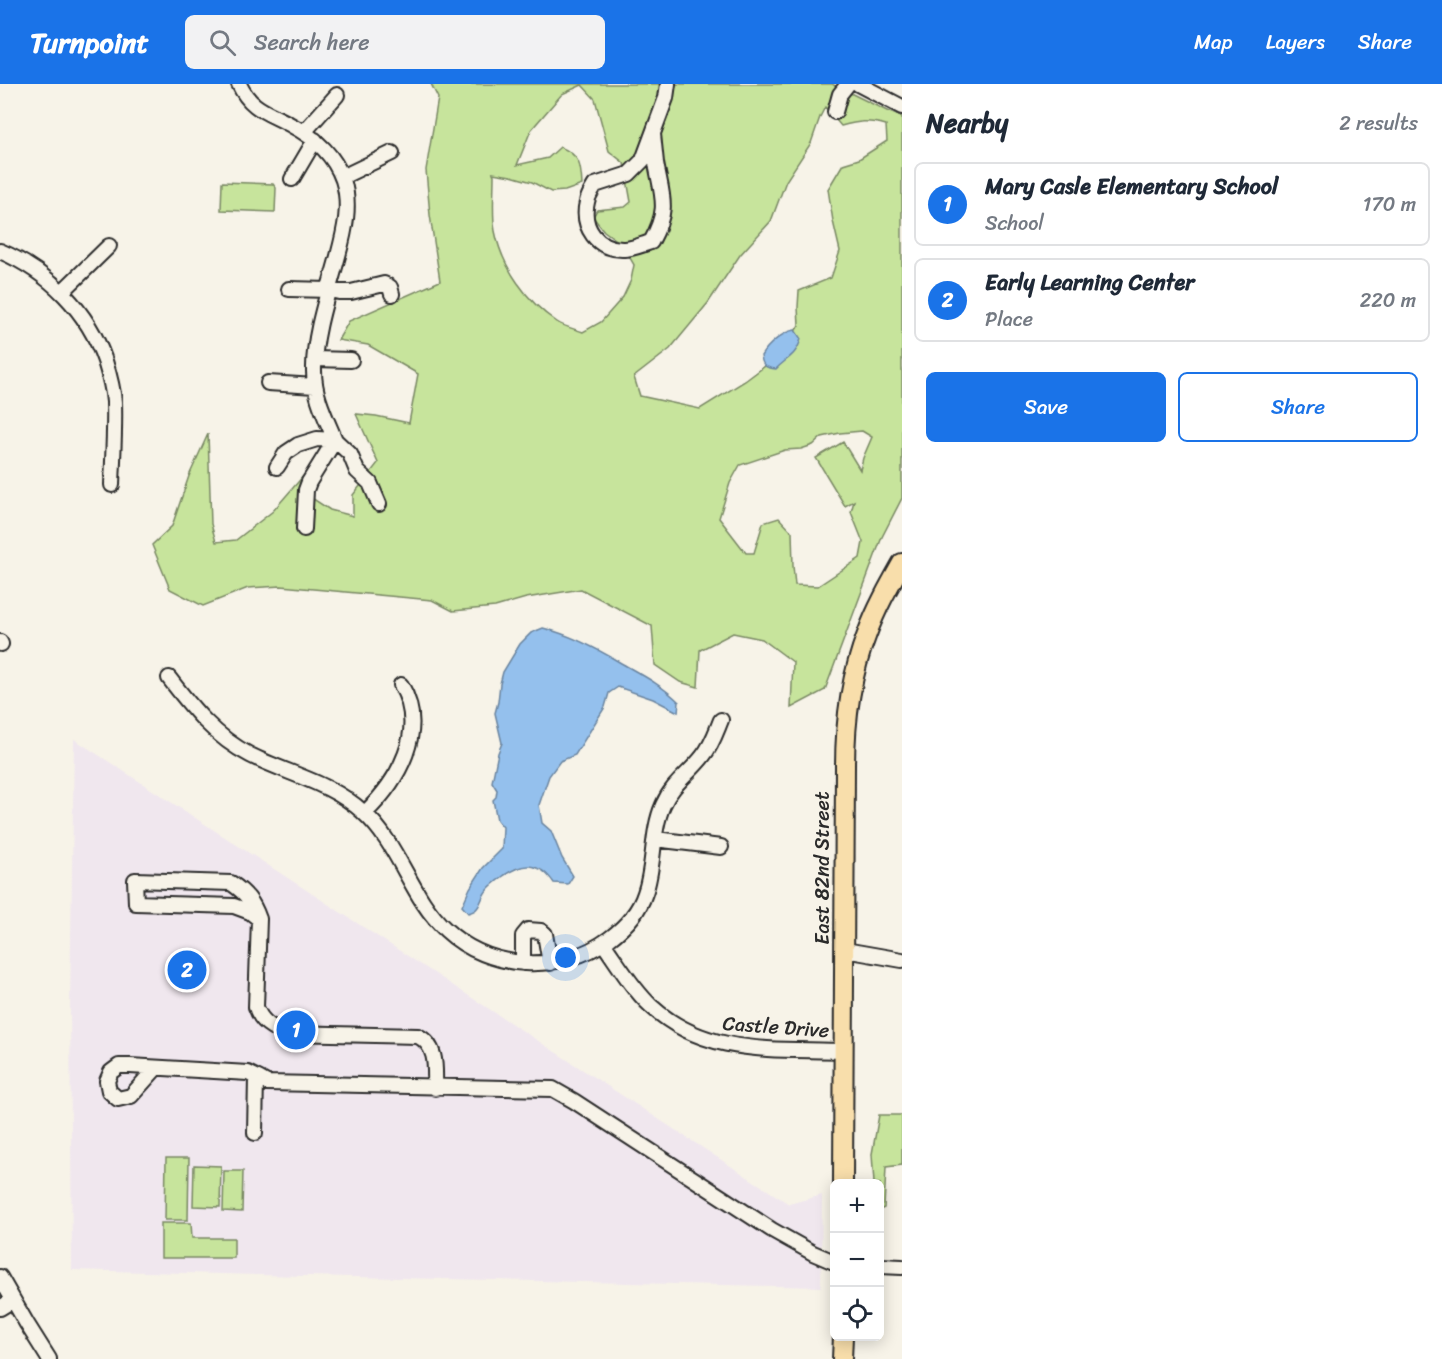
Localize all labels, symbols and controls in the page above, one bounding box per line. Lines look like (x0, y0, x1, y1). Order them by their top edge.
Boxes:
search box (185, 15, 605, 69)
text: Turnpoint (30, 18, 149, 67)
text: Search here (254, 23, 370, 62)
text: Map (1194, 23, 1233, 61)
text: Layers (1266, 23, 1325, 61)
text: Share (1358, 23, 1412, 61)
icon: search (206, 26, 239, 59)
text: Nearby (926, 100, 1008, 146)
text: 2 results (1339, 106, 1418, 141)
text: Mary Casle Elementary School (985, 167, 1278, 206)
text: 1 (943, 187, 952, 222)
text: 170 m (1363, 187, 1416, 222)
text: School (985, 206, 1044, 241)
text: Early Learning Center (985, 263, 1194, 302)
text: 2 (942, 283, 953, 318)
text: 220 m (1360, 283, 1416, 318)
text: Place (985, 302, 1033, 337)
button: Save (926, 372, 1166, 442)
button: Share (1178, 372, 1418, 442)
street label: East 82nd Street (805, 791, 840, 945)
your location (551, 943, 580, 972)
pin: 2 (168, 948, 207, 992)
street label: Castle Drive (721, 1006, 831, 1048)
pin: 1 (276, 1008, 316, 1052)
map controls (830, 1179, 884, 1341)
button: + (830, 1179, 884, 1233)
button: − (830, 1233, 884, 1287)
button: locate (830, 1287, 884, 1341)

